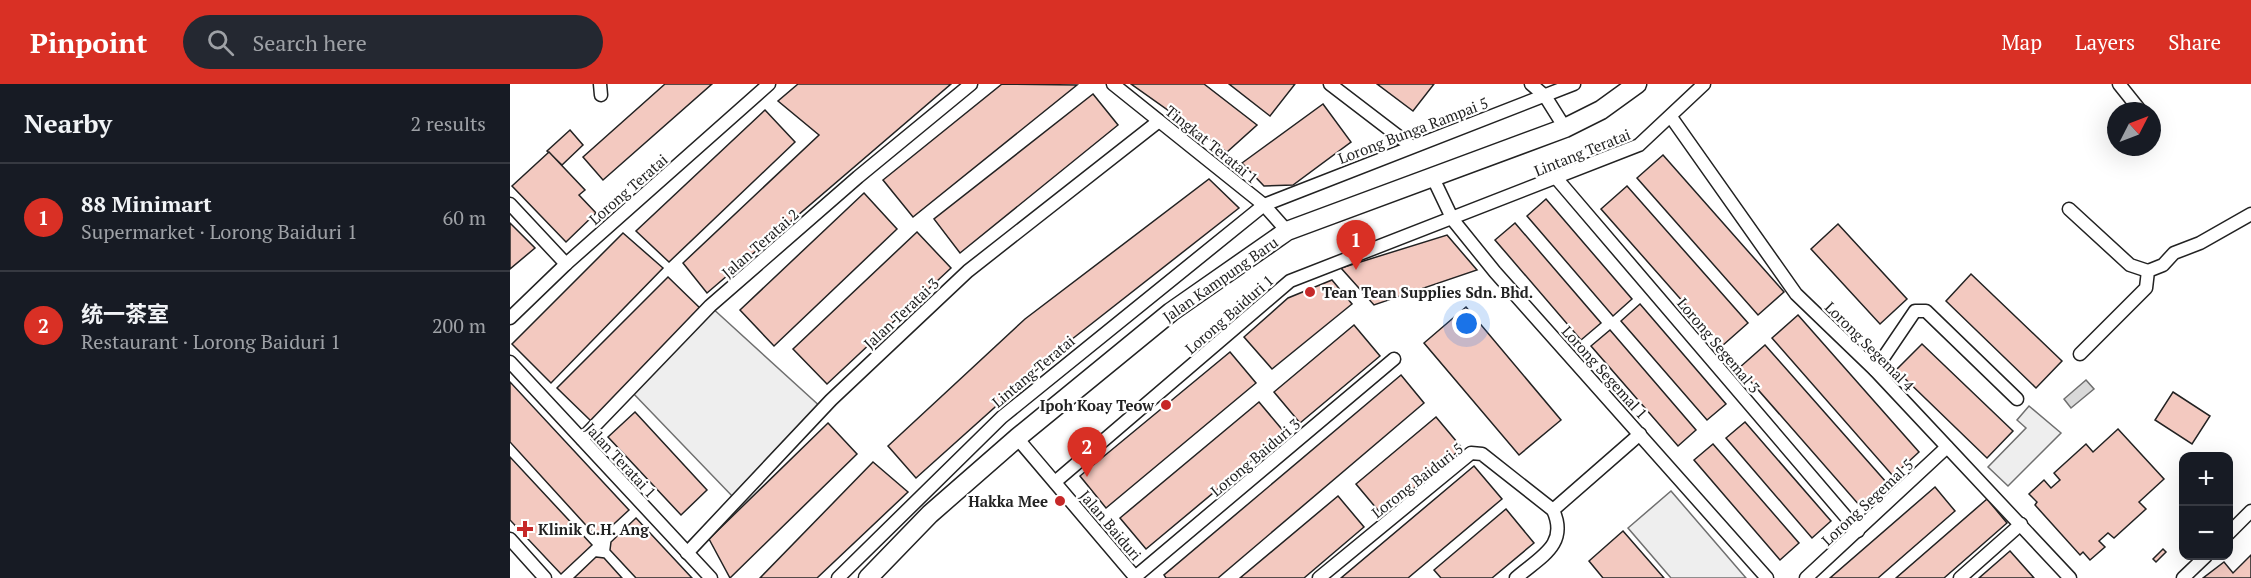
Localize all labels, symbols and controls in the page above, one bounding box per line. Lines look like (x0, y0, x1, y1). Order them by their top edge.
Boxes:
search box (183, 15, 603, 69)
text: Pinpoint (30, 24, 147, 61)
icon: search (204, 26, 237, 59)
text: Search here (252, 28, 367, 57)
text: Map (2001, 28, 2042, 56)
text: Layers (2075, 28, 2135, 56)
text: Share (2168, 28, 2221, 56)
street label: Lorong Bunga Rampai 5 (1335, 92, 1491, 168)
street label: Tingkat Teratai 1 (1162, 100, 1262, 188)
north arrow (2107, 102, 2161, 156)
text: Nearby (24, 106, 112, 140)
text: 2 results (411, 110, 486, 137)
street label: Lintang Teratai (1531, 124, 1633, 180)
street label: Lorong Teratai (584, 149, 672, 229)
text: 88 Minimart (81, 189, 212, 218)
text: 1 (38, 204, 49, 231)
text: 60 m (443, 204, 486, 231)
street label: Jalan Teratai 2 (717, 204, 803, 282)
text: Supermarket · Lorong Baiduri 1 (81, 218, 358, 245)
pin: 1 (1336, 220, 1376, 270)
street label: Jalan Kampung Baru (1158, 232, 1282, 326)
street label: Lorong Baiduri 1 (1180, 270, 1278, 358)
street label: Jalan Teratai 3 (859, 273, 943, 353)
place label: Tean Tean Supplies Sdn. Bhd. (1322, 282, 1533, 302)
marker: Tean Tean Supplies Sdn. Bhd. (1303, 285, 1317, 299)
street label: Lorong Segemal 3 (1673, 293, 1765, 397)
street label: Lorong Segemal 4 (1821, 297, 1919, 395)
text: 统一茶室 (81, 299, 169, 328)
your location (1452, 309, 1481, 338)
text: 2 (38, 312, 49, 339)
text: 200 m (432, 312, 486, 339)
street label: Lorong Segemal 1 (1558, 321, 1652, 423)
text: Restaurant · Lorong Baiduri 1 (81, 328, 341, 355)
street label: Lintang Teratai (987, 331, 1079, 411)
place label: Ipoh Koay Teow (1040, 395, 1154, 415)
marker: Ipoh Koay Teow (1159, 398, 1173, 412)
street label: Lorong Baiduri 3 (1206, 414, 1304, 500)
street label: Jalan Teratai 1 (581, 418, 661, 502)
pin: 2 (1068, 428, 1106, 477)
street label: Lorong Baiduri 5 (1367, 438, 1467, 522)
map controls (2179, 452, 2233, 560)
button: + (2179, 452, 2233, 506)
street label: Lorong Segemal 5 (1817, 454, 1917, 550)
street label: Jalan Baiduri (1076, 486, 1146, 564)
place label: Hakka Mee (968, 491, 1048, 511)
marker: Hakka Mee (1053, 494, 1067, 508)
button: − (2179, 506, 2233, 560)
place label: Klinik C.H. Ang (538, 519, 649, 539)
marker: Klinik C.H. Ang (516, 520, 534, 538)

